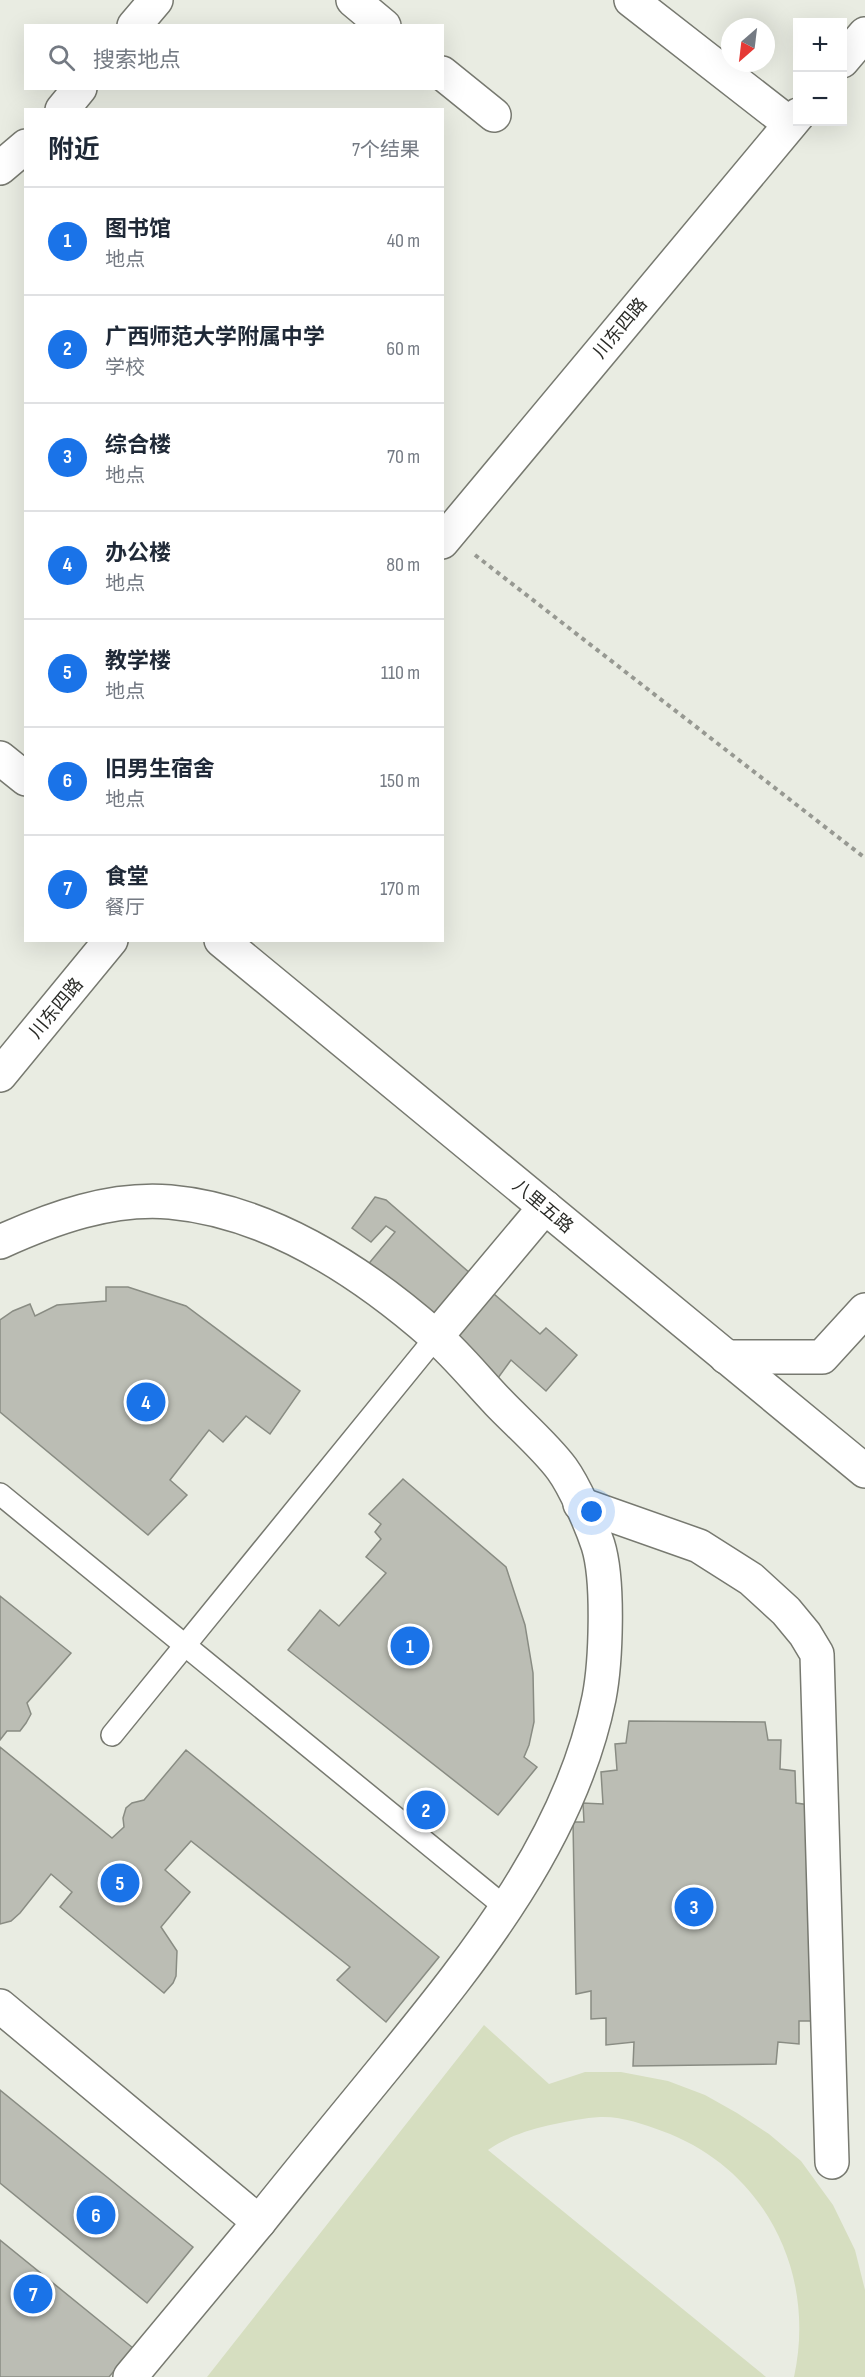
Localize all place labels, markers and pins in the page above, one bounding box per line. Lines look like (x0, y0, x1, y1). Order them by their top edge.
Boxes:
pin: 4 (126, 1380, 166, 1424)
pin: 1 (390, 1624, 430, 1668)
pin: 2 (406, 1788, 446, 1832)
pin: 5 (100, 1860, 140, 1906)
pin: 3 (674, 1884, 714, 1930)
pin: 6 (76, 2192, 116, 2238)
pin: 7 (14, 2272, 52, 2316)

